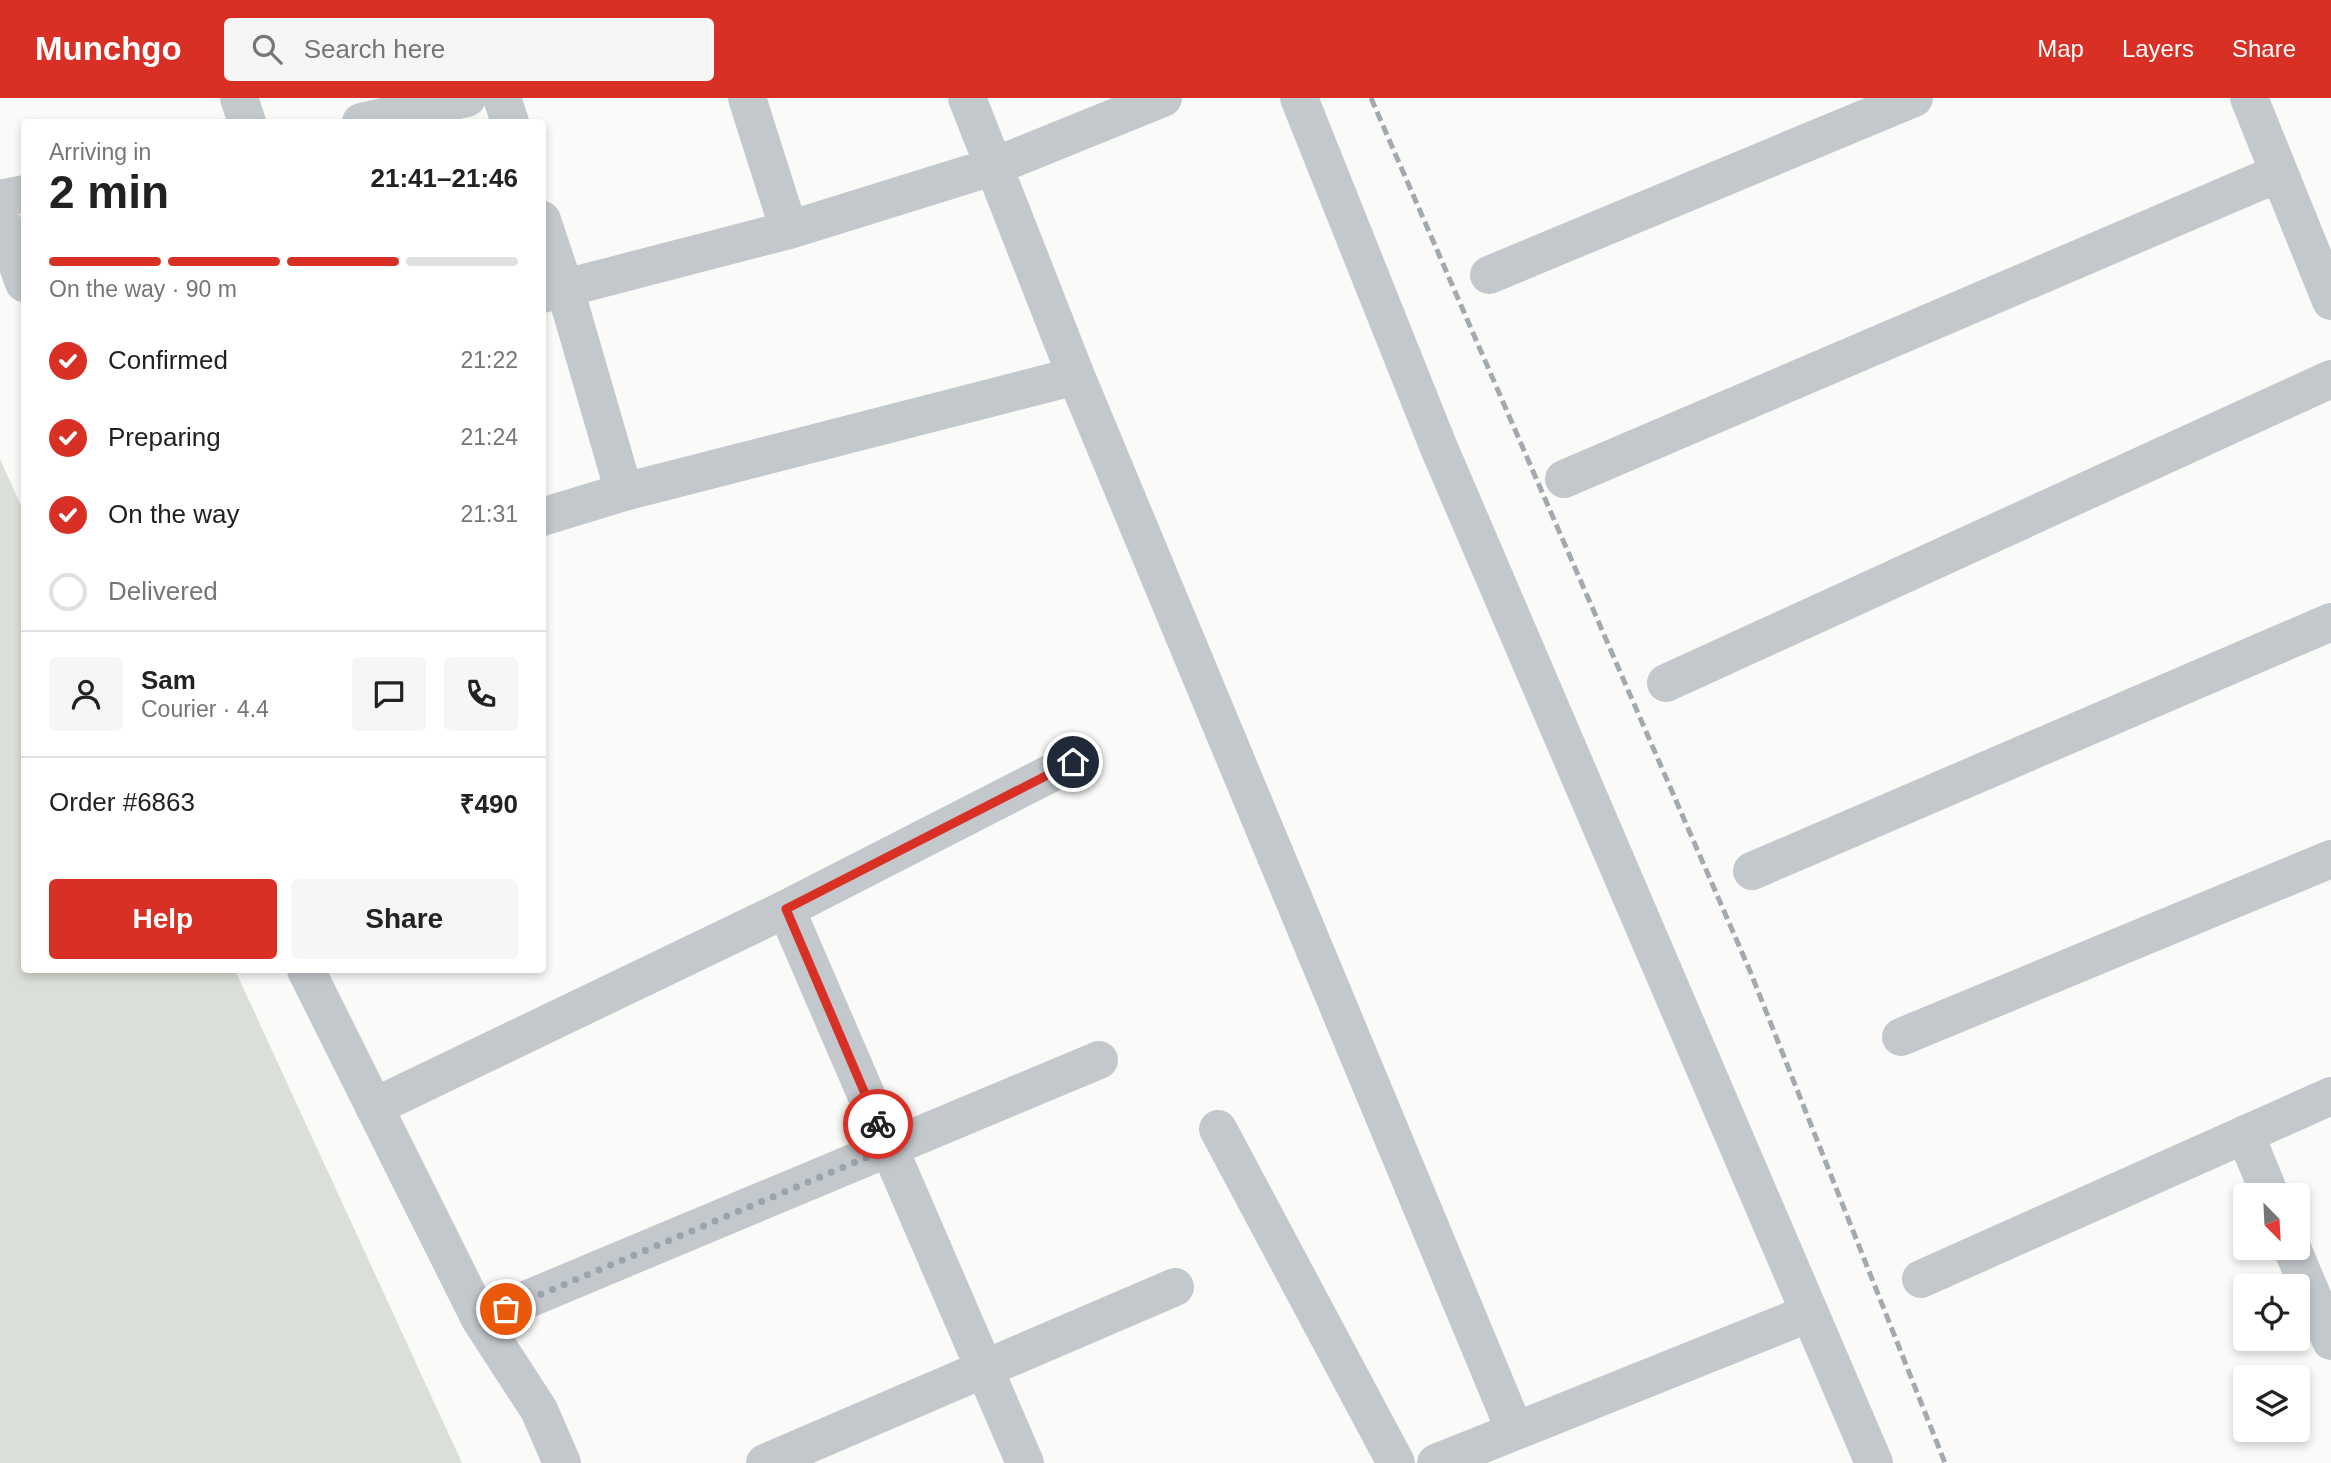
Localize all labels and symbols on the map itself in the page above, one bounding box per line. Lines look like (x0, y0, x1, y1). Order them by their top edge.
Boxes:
pin (1043, 732, 1103, 792)
courier (843, 1089, 913, 1159)
north arrow (2233, 1183, 2310, 1260)
pin (476, 1279, 536, 1339)

